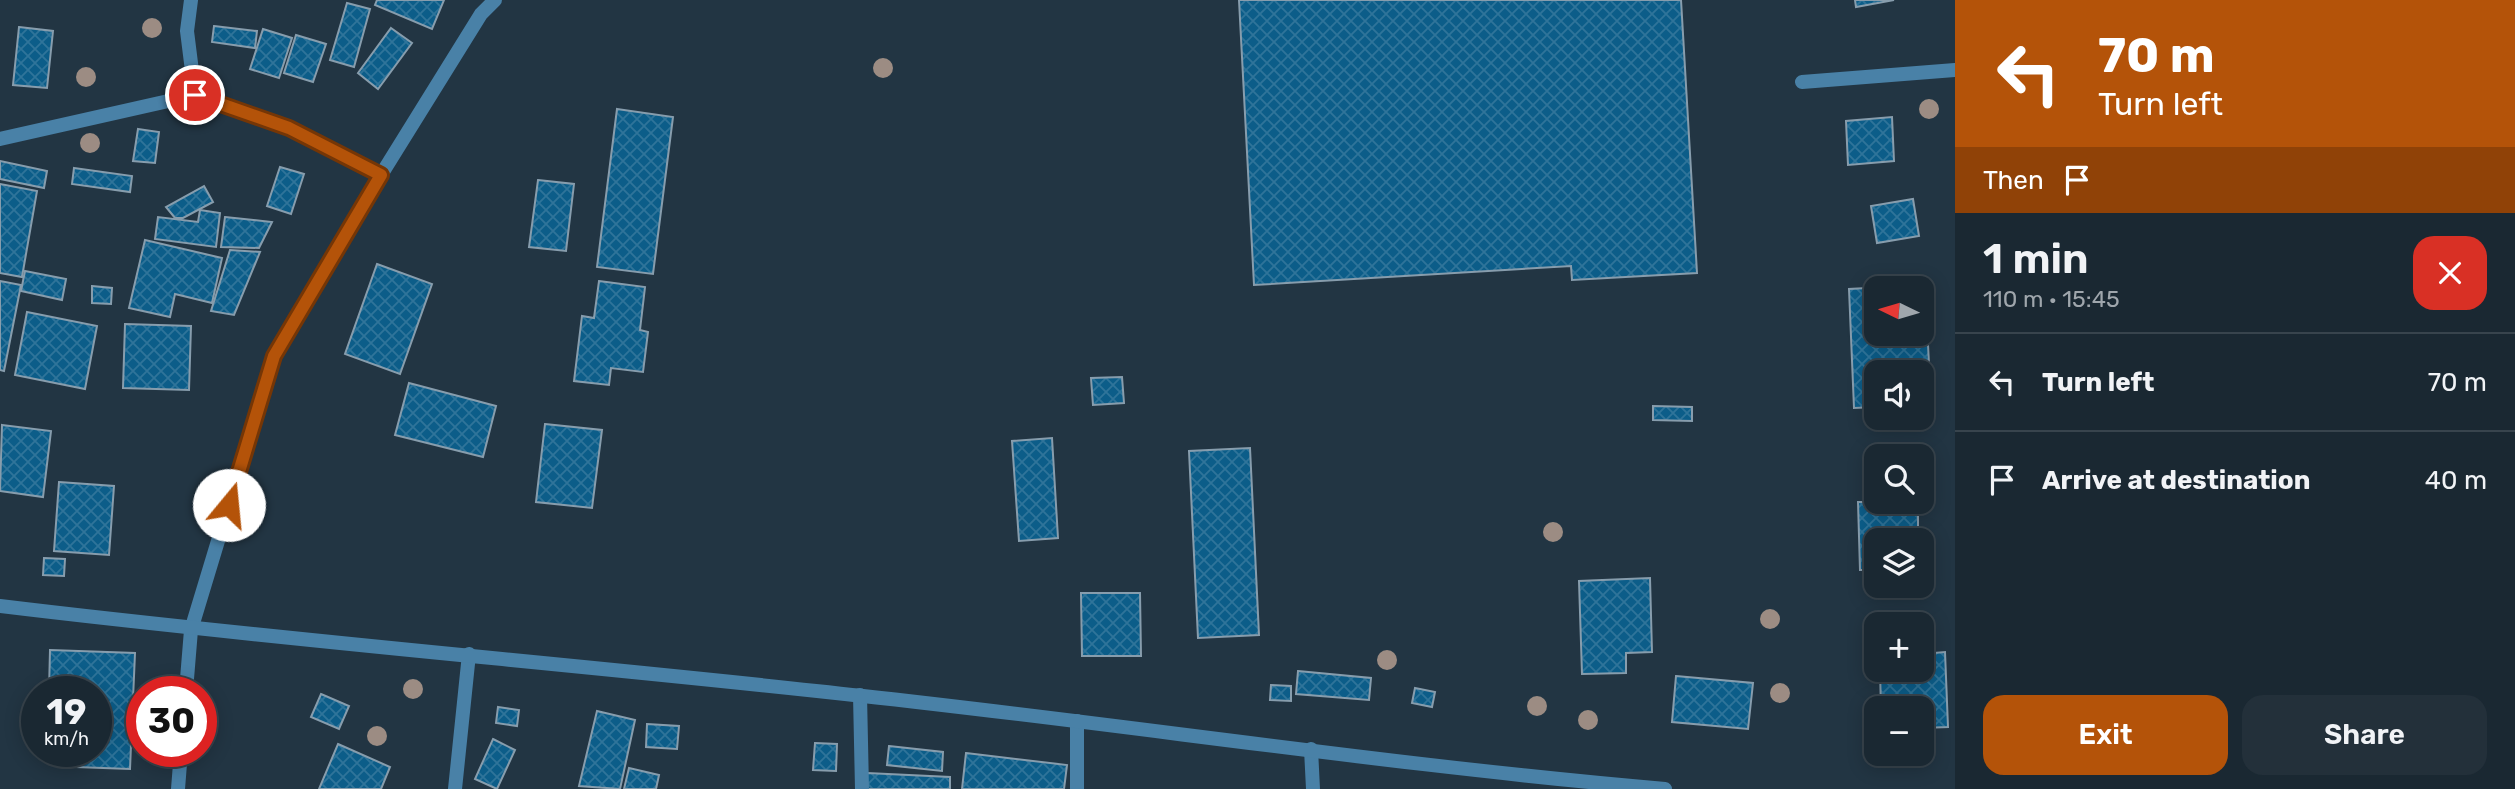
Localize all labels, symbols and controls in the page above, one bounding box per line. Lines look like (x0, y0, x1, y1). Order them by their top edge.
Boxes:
text: 70 m (2098, 26, 2215, 84)
icon: left (1983, 28, 2074, 119)
pin (165, 65, 225, 125)
icon: arrive (176, 76, 214, 114)
text: Turn left (2098, 85, 2223, 123)
icon: arrive (2058, 161, 2096, 199)
text: Then (1983, 165, 2044, 196)
text: 1 min (1983, 234, 2089, 284)
button: close (2413, 236, 2487, 310)
north arrow (1864, 276, 1934, 346)
map controls (1864, 276, 1934, 766)
text: 110 m · 15:45 (1983, 285, 2120, 313)
button: sound (1864, 360, 1934, 430)
icon: left (1983, 363, 2021, 401)
text: Turn left (2042, 367, 2154, 398)
text: 70 m (2428, 367, 2487, 398)
button: search (1864, 444, 1934, 514)
icon: arrive (1983, 461, 2021, 499)
text: Arrive at destination (2042, 465, 2310, 496)
text: 40 m (2425, 465, 2487, 496)
position arrow (192, 468, 266, 542)
button: layers (1864, 528, 1934, 598)
button: + (1864, 612, 1934, 682)
speed limit sign: 30 (126, 676, 217, 767)
text: 19 (47, 691, 86, 733)
button: Exit (1983, 695, 2228, 775)
button: Share (2242, 695, 2487, 775)
button: − (1864, 696, 1934, 766)
text: km/h (44, 728, 89, 750)

